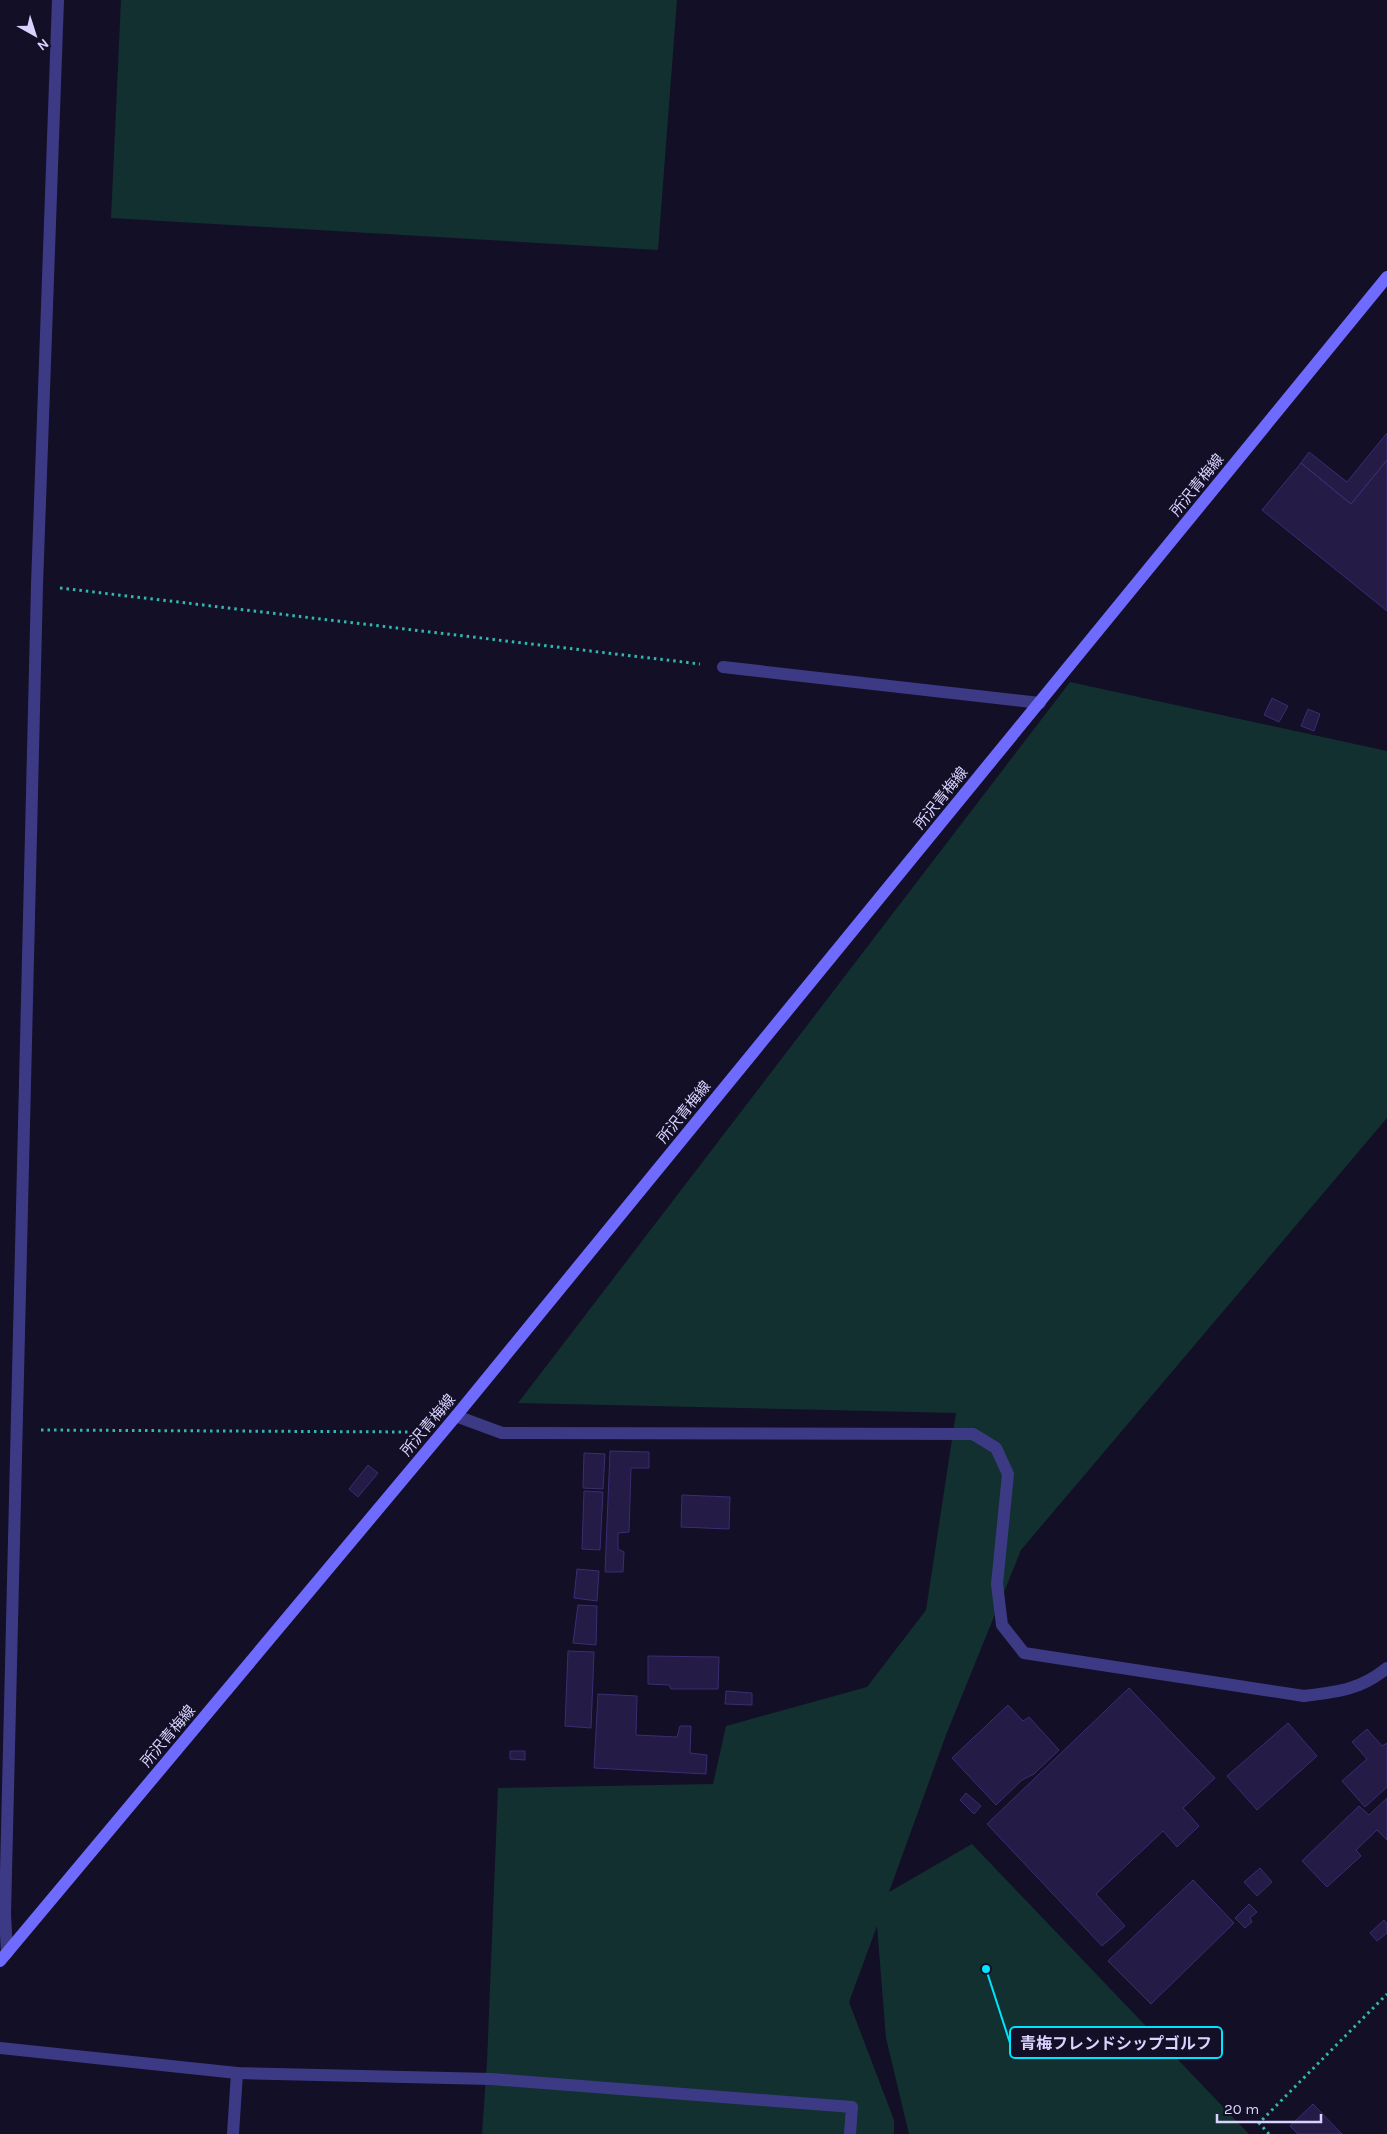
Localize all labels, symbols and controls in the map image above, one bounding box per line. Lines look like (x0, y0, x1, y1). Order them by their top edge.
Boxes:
north arrow (10, 10, 60, 60)
text: N (34, 35, 52, 54)
street label: 所沢青梅線 (1166, 450, 1228, 520)
street label: 所沢青梅線 (910, 763, 972, 833)
street label: 所沢青梅線 (653, 1077, 715, 1147)
street label: 所沢青梅線 (397, 1390, 459, 1460)
street label: 所沢青梅線 (137, 1701, 199, 1771)
callout: 青梅フレンドシップゴルフ (1010, 2027, 1222, 2058)
text: 青梅フレンドシップゴルフ (1020, 2034, 1212, 2053)
scale bar (1217, 2092, 1321, 2124)
text: 20 m (1224, 2100, 1259, 2118)

